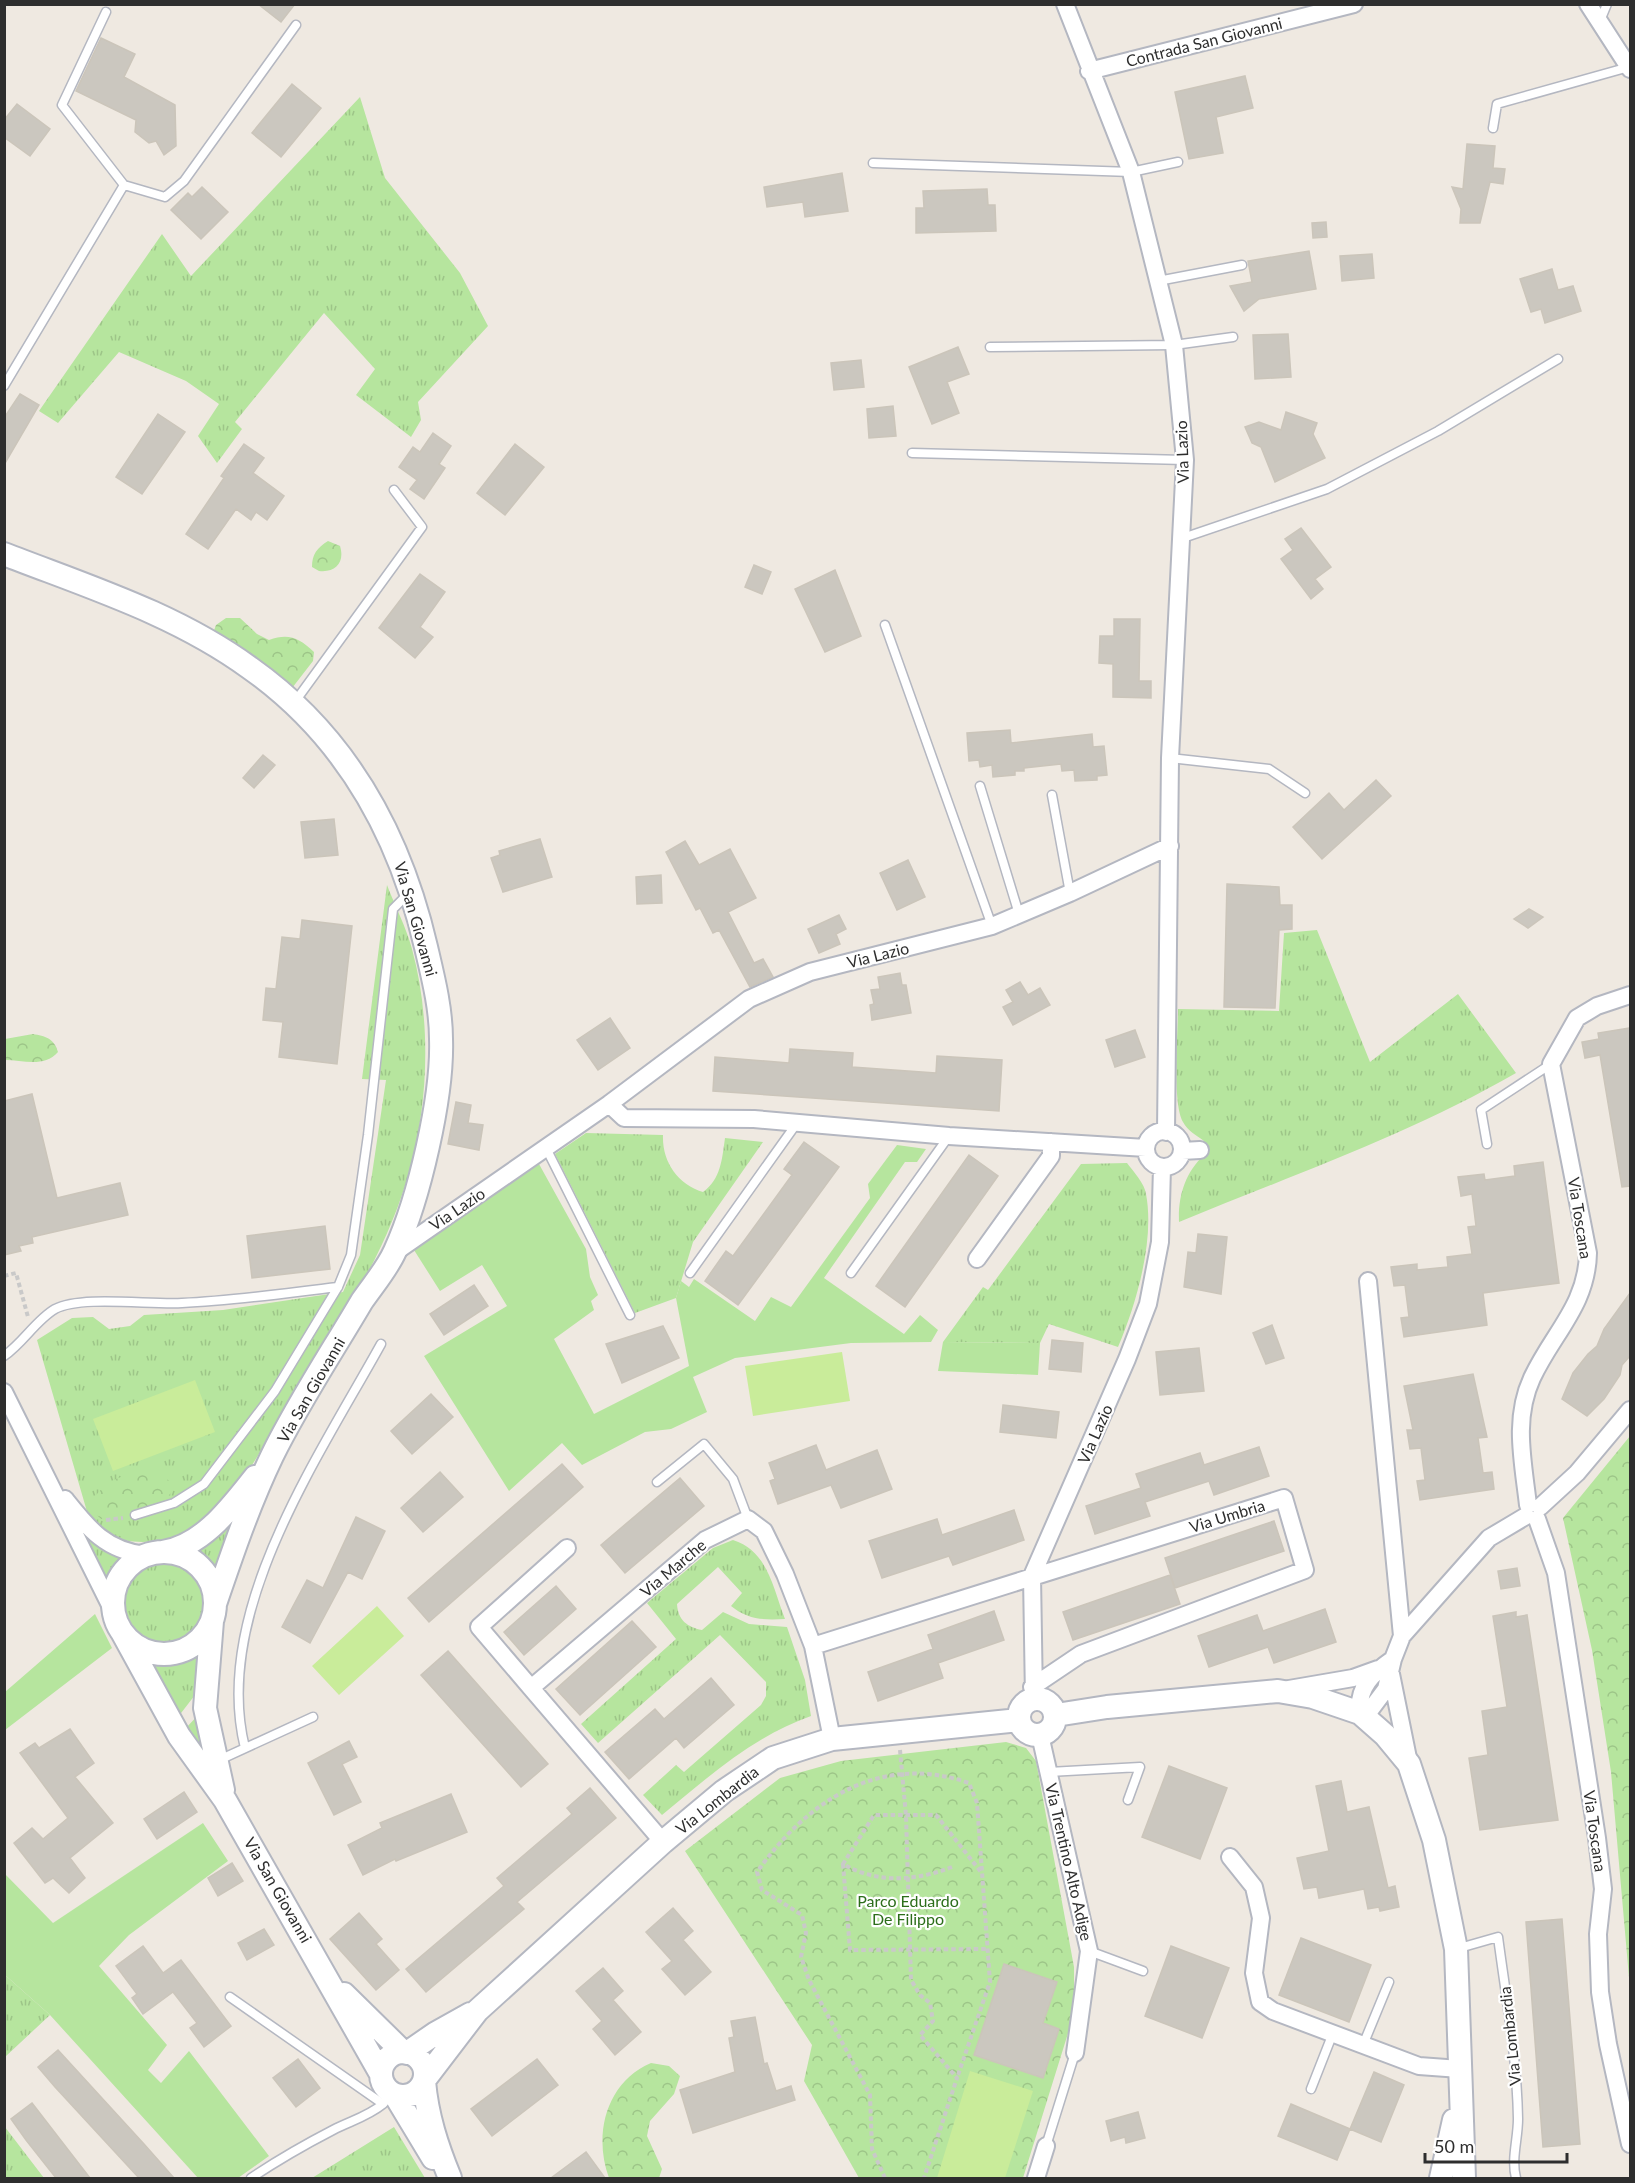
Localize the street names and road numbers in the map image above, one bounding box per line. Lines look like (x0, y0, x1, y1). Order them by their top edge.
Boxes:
street label: Contrada San Giovanni (1124, 13, 1284, 70)
street label: Via Lazio (1171, 420, 1192, 484)
street label: Via San Giovanni (391, 859, 442, 978)
street label: Via Lazio (845, 938, 911, 971)
street label: Via Toscana (1565, 1176, 1596, 1260)
street label: Via Lazio (425, 1183, 488, 1234)
street label: Via San Giovanni (273, 1334, 348, 1446)
street label: Via Lazio (1073, 1401, 1116, 1466)
street label: Via Umbria (1187, 1495, 1267, 1536)
street label: Via Marche (636, 1535, 709, 1601)
street label: Via Lombardia (672, 1761, 762, 1838)
street label: Via Trentino Alto Adige (1042, 1781, 1097, 1943)
street label: Via Toscana (1580, 1789, 1611, 1873)
street label: Via San Giovanni (241, 1834, 316, 1946)
street label: Via Lombardia (1495, 1985, 1524, 2087)

